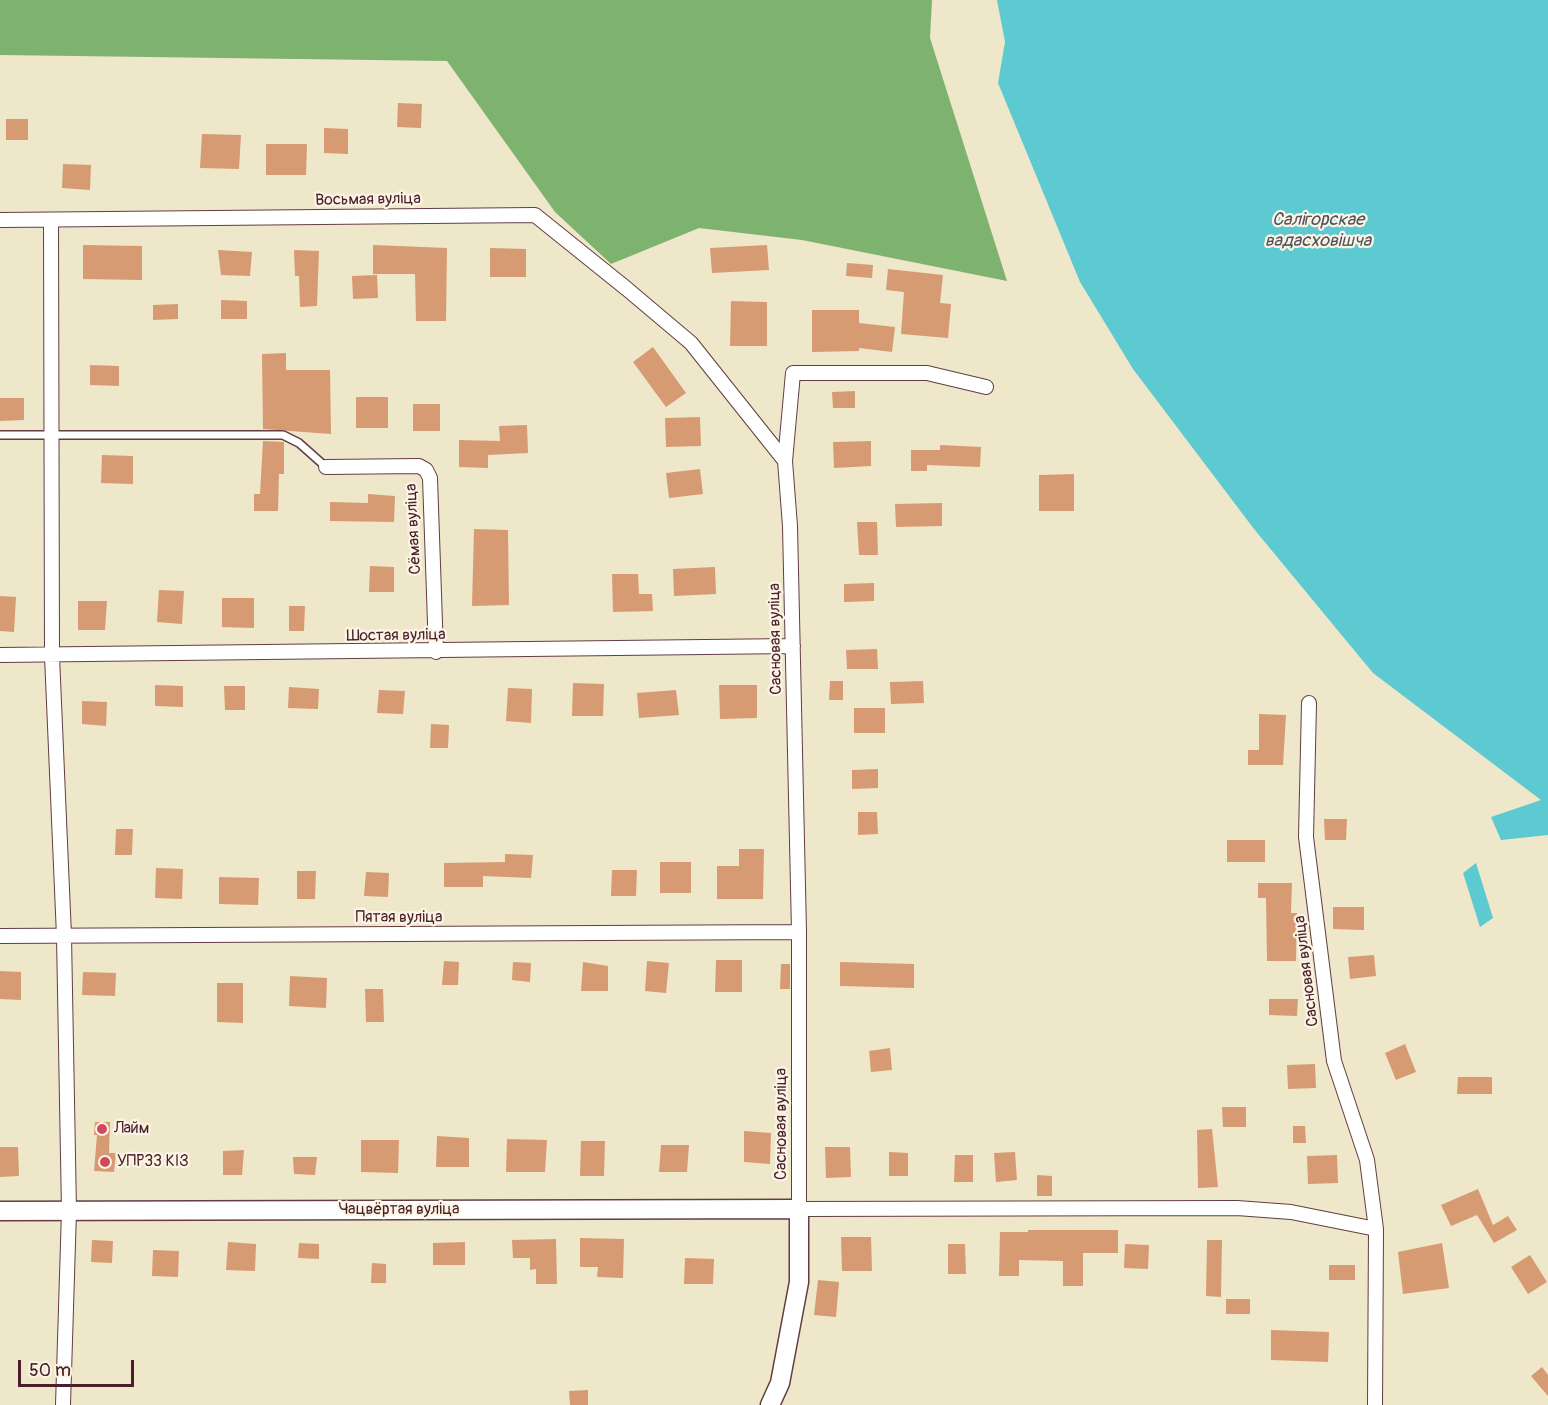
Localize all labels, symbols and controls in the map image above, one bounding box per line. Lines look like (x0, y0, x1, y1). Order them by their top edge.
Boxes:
street label: Восьмая вуліца (315, 189, 421, 211)
water label: Салігорскае вадасховішча (1265, 209, 1371, 252)
street label: Сёмая вуліца (402, 483, 426, 575)
street label: Сасновая вуліца (765, 583, 787, 695)
street label: Шостая вуліца (346, 626, 446, 646)
street label: Пятая вуліца (355, 908, 443, 928)
street label: Сасновая вуліца (1291, 914, 1323, 1028)
street label: Сасновая вуліца (772, 1068, 792, 1180)
place label: Лайм (114, 1119, 149, 1139)
marker: Лайм (95, 1122, 109, 1136)
place label: УПР33 КІЗ (117, 1152, 189, 1172)
marker: УПР33 КІЗ (98, 1155, 112, 1169)
street label: Чацвёртая вуліца (338, 1200, 460, 1220)
scale bar (21, 1348, 136, 1386)
text: 50 m (29, 1359, 71, 1382)

